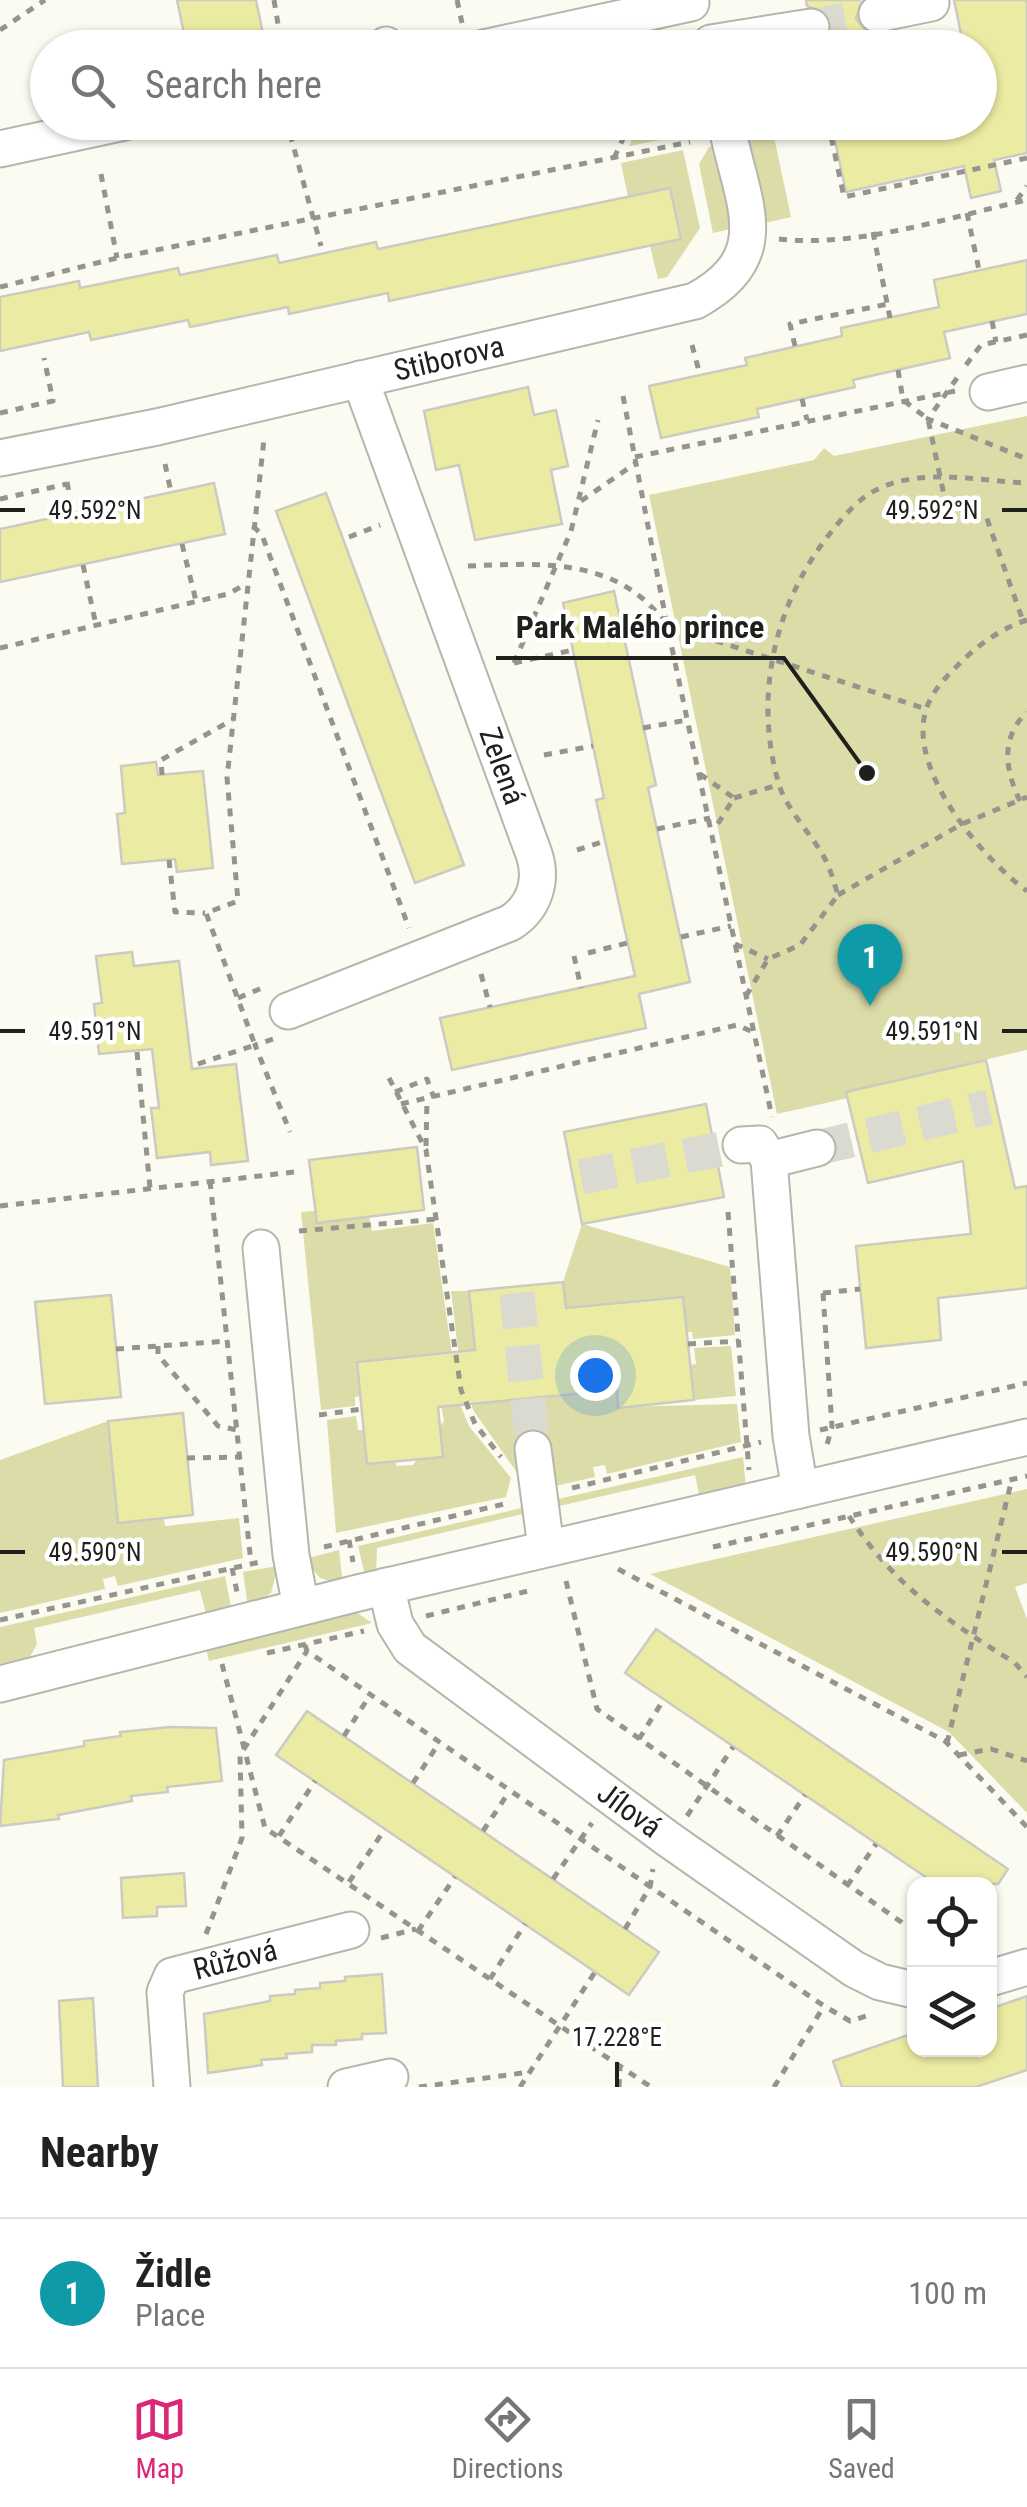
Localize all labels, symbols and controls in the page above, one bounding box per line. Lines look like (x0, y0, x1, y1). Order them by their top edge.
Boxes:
search box (30, 30, 997, 140)
icon: search (65, 58, 120, 113)
text: Search here (145, 63, 322, 107)
street label: Stiborova (390, 328, 507, 388)
text: 49.592°N (48, 496, 142, 525)
text: 49.592°N (885, 496, 979, 525)
callout: Park Malého prince (496, 596, 784, 658)
text: Park Malého prince (516, 608, 764, 646)
street label: Zelená (472, 723, 532, 809)
pin: 1 (838, 924, 902, 1006)
text: 49.591°N (48, 1017, 142, 1046)
text: 49.591°N (885, 1017, 979, 1046)
your location (570, 1350, 621, 1401)
text: 49.590°N (48, 1538, 142, 1567)
text: 49.590°N (885, 1538, 979, 1567)
street label: Jílová (591, 1775, 668, 1845)
map controls (907, 1877, 997, 2057)
button: locate (907, 1877, 997, 1967)
street label: Růžová (189, 1932, 281, 1987)
button: layers (907, 1967, 997, 2057)
text: 17.228°E (572, 2023, 662, 2052)
text: Nearby (40, 2128, 159, 2177)
text: Židle (135, 2252, 211, 2296)
text: 1 (64, 2274, 81, 2312)
text: 100 m (908, 2274, 987, 2312)
text: Place (135, 2296, 205, 2334)
tab: Map (132, 2392, 187, 2485)
tab: Directions (452, 2392, 564, 2485)
tab: Saved (828, 2392, 895, 2485)

